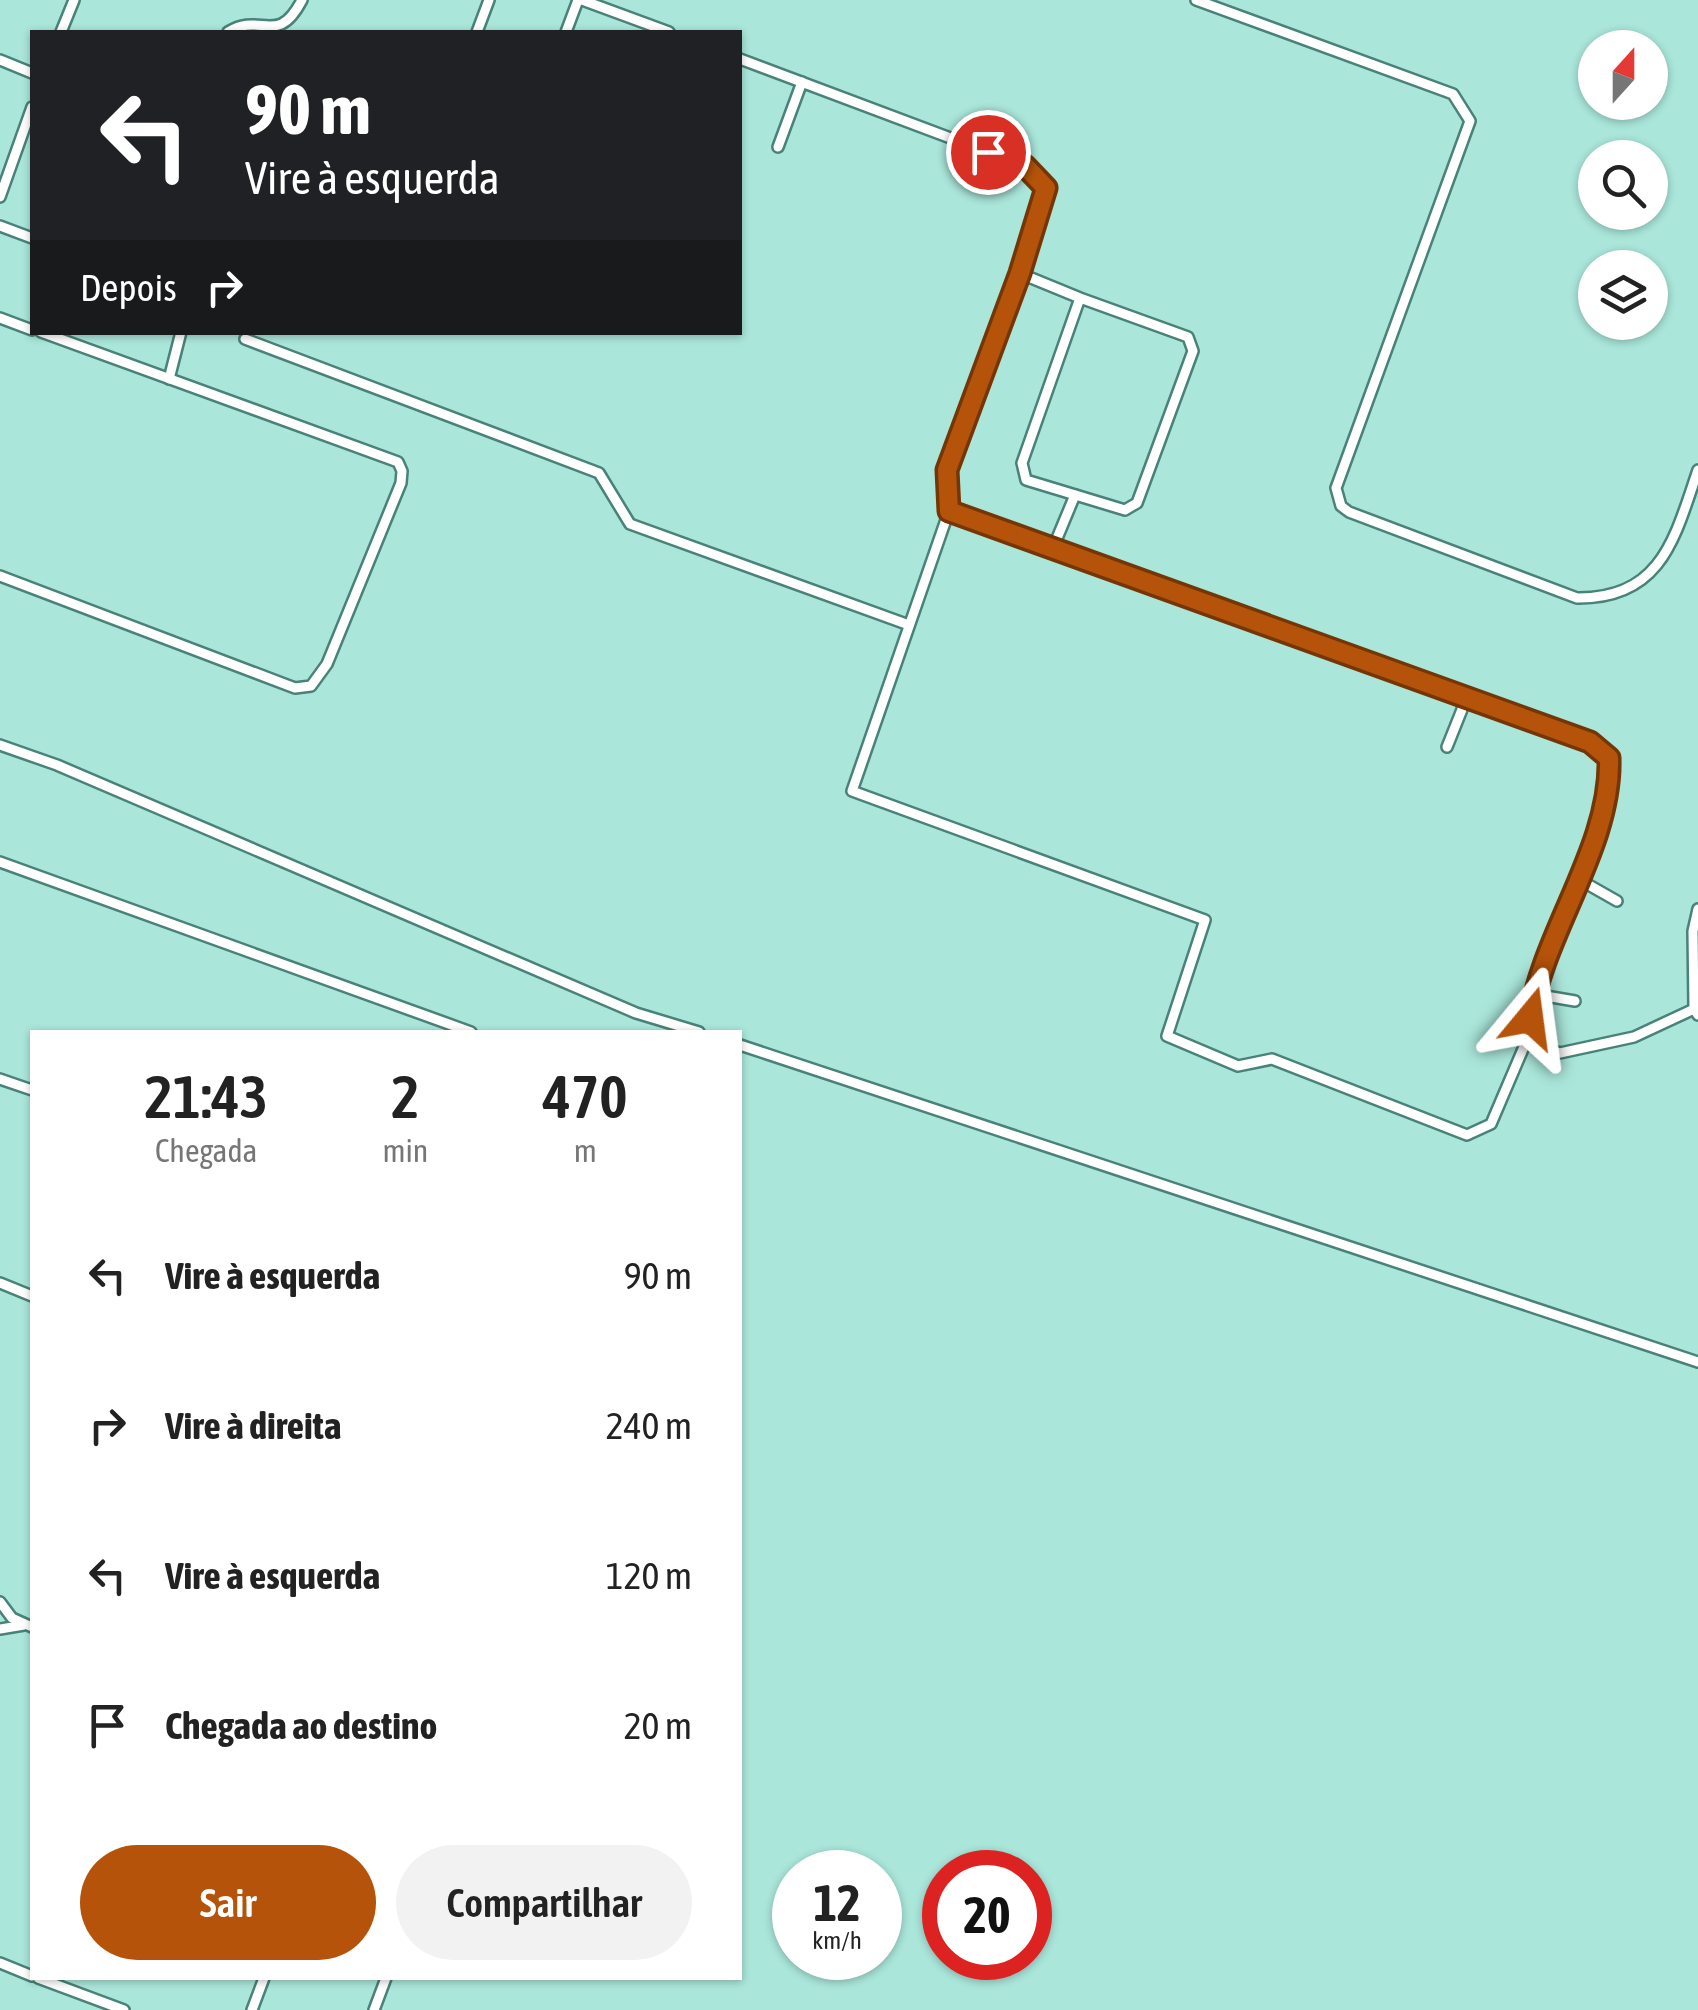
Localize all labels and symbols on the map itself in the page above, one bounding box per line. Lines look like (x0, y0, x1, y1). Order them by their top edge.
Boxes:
north arrow (1578, 30, 1668, 120)
pin (946, 110, 1031, 195)
position arrow (1478, 966, 1582, 1070)
speed limit sign: 20 (922, 1850, 1052, 1980)

